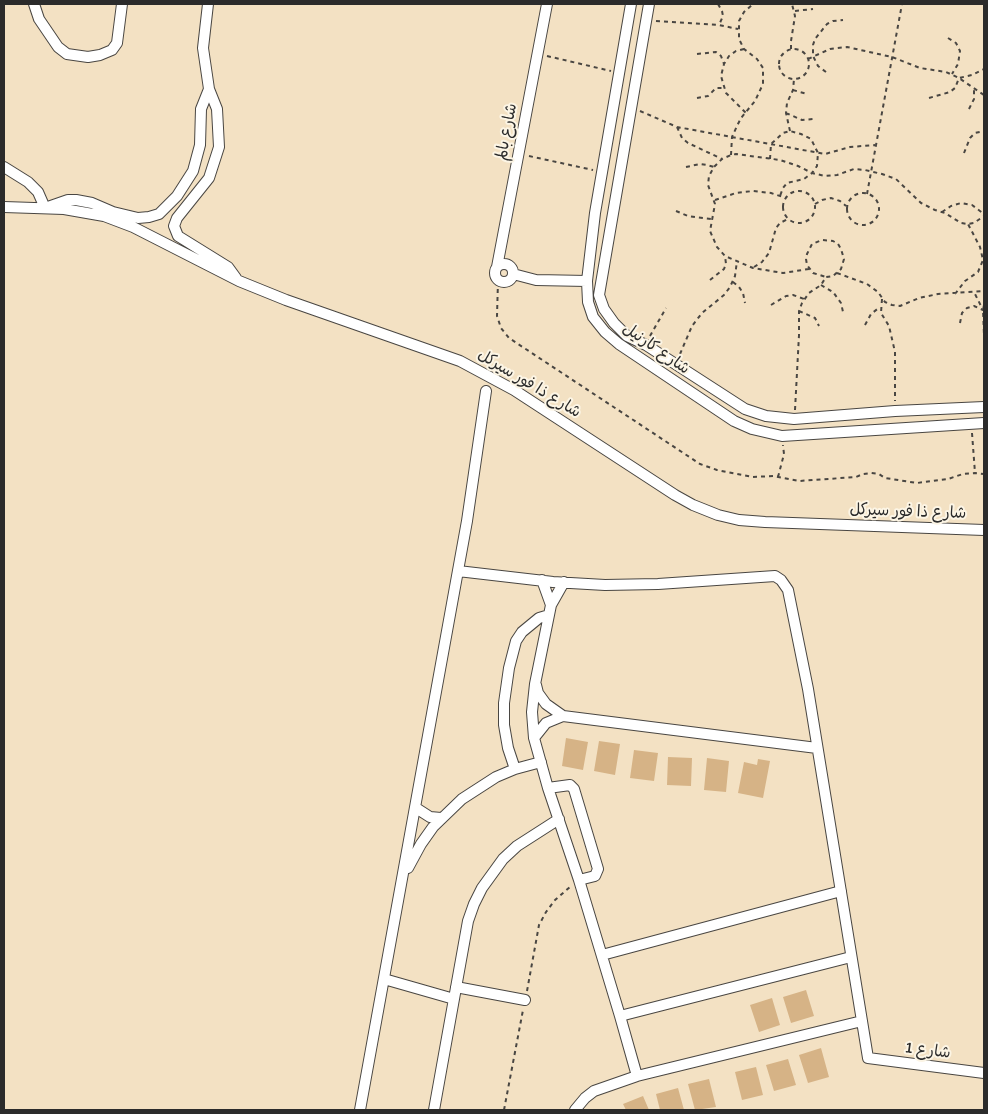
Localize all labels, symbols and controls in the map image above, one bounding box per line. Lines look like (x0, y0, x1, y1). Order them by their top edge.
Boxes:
street label: شارع بالم (492, 102, 522, 162)
street label: شارع كارنيل (619, 319, 693, 379)
street label: شارع ذا فور سيركل (474, 346, 584, 422)
street label: شارع ذا فور سيركل (849, 500, 967, 524)
street label: شارع 1 (904, 1039, 952, 1063)

